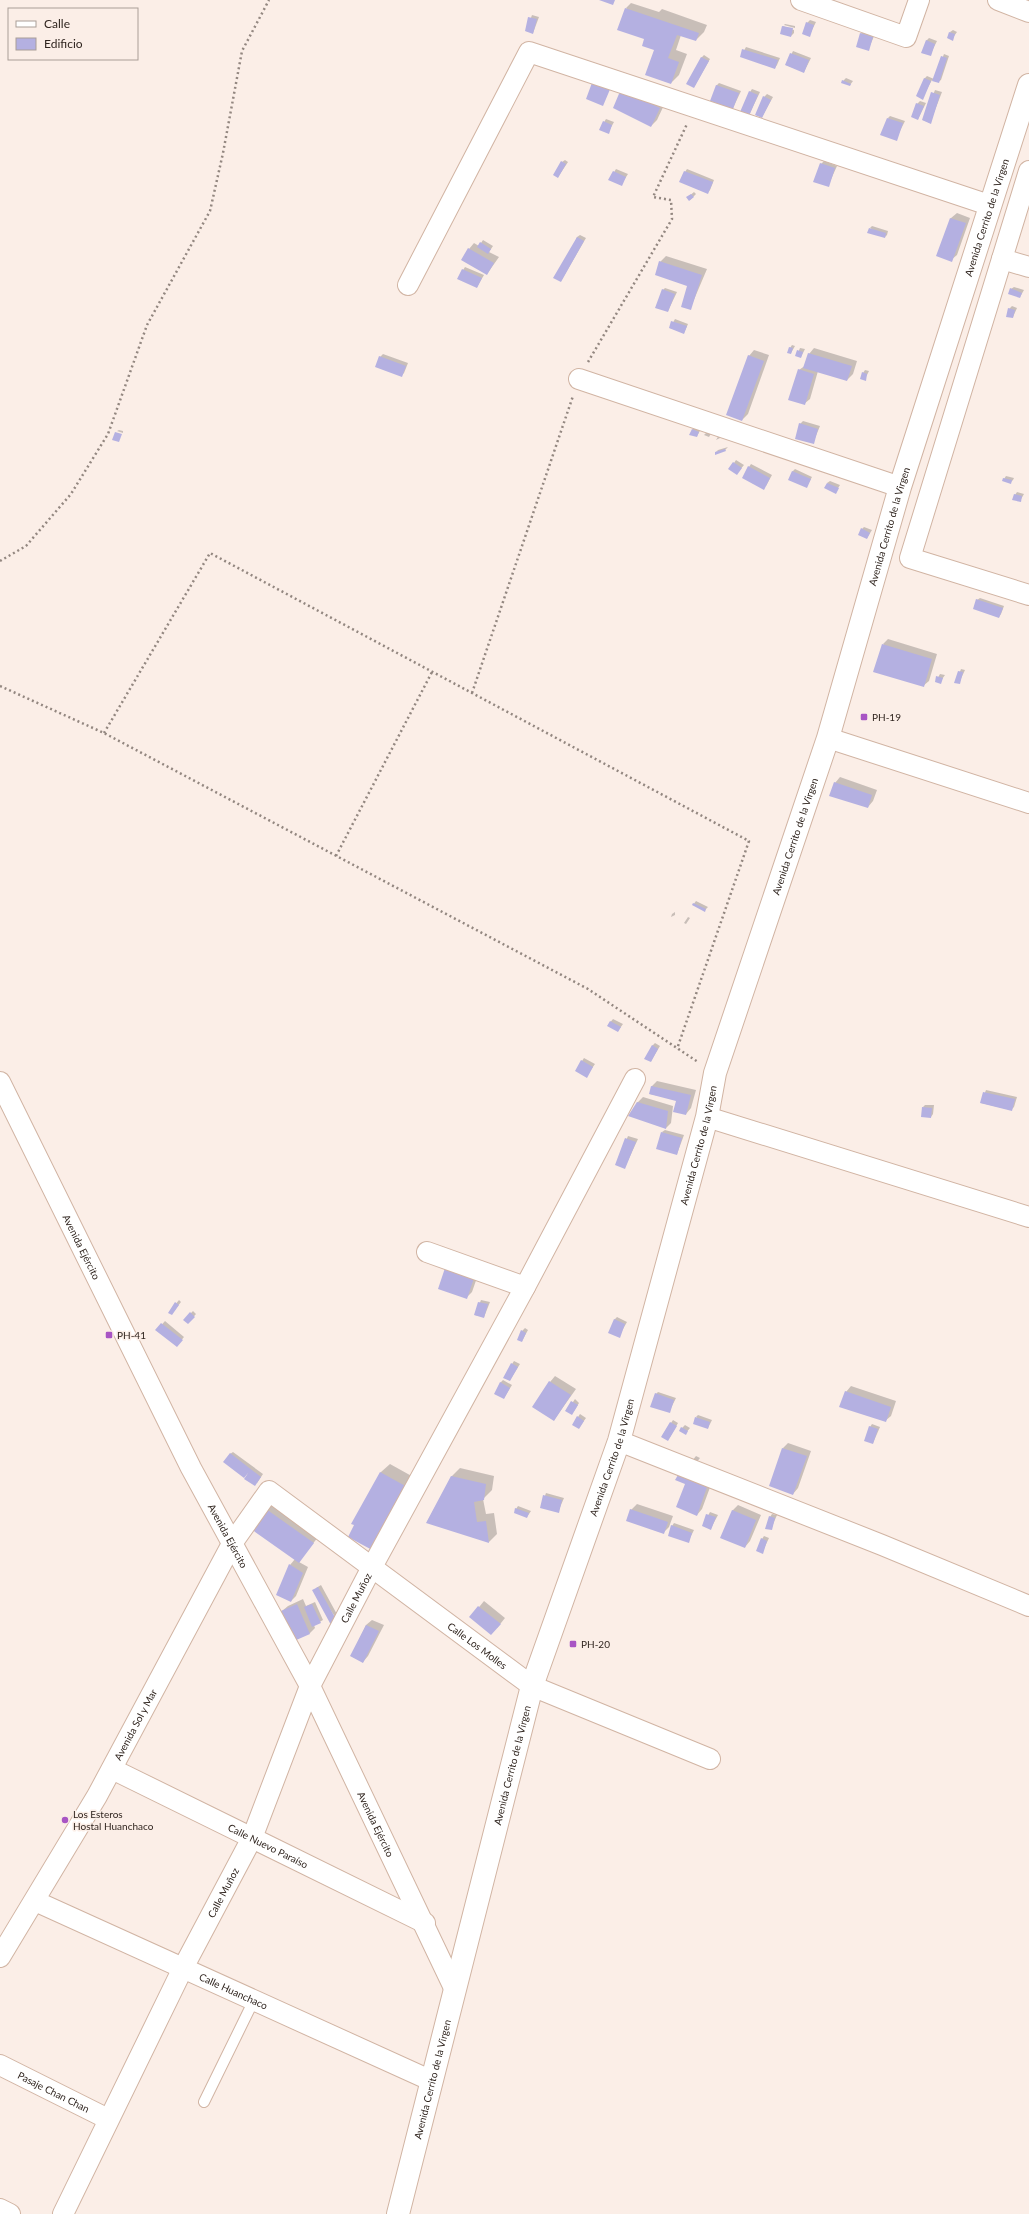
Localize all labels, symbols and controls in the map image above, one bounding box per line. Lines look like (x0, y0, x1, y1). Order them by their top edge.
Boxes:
legend (8, 8, 138, 60)
text: Calle (44, 16, 70, 31)
text: Edificio (44, 36, 83, 51)
street label: Avenida Cerrito de la Virgen (962, 157, 1011, 278)
street label: Avenida Cerrito de la Virgen (866, 466, 912, 587)
place label: PH-19 (872, 711, 901, 723)
marker: PH-19 (859, 712, 869, 722)
street label: Avenida Cerrito de la Virgen (770, 776, 820, 896)
street label: Avenida Cerrito de la Virgen (677, 1084, 719, 1206)
street label: Avenida Ejército (60, 1212, 103, 1282)
place label: PH-41 (117, 1329, 146, 1341)
marker: PH-41 (104, 1330, 114, 1340)
street label: Avenida Cerrito de la Virgen (587, 1397, 636, 1518)
street label: Avenida Ejército (206, 1502, 251, 1570)
street label: Calle Muñoz (338, 1570, 374, 1625)
street label: Calle Los Molles (445, 1620, 509, 1671)
place label: PH-20 (581, 1638, 610, 1650)
marker: PH-20 (568, 1639, 578, 1649)
street label: Avenida Sol y Mar (111, 1687, 159, 1762)
street label: Avenida Cerrito de la Virgen (491, 1704, 533, 1826)
street label: Avenida Ejército (355, 1789, 397, 1859)
place label: Los Esteros Hostal Huanchaco (73, 1808, 154, 1832)
marker: Los Esteros Hostal Huanchaco (60, 1815, 70, 1825)
street label: Calle Nuevo Paraíso (226, 1821, 310, 1871)
street label: Calle Muñoz (205, 1865, 241, 1920)
street label: Calle Huanchaco (198, 1970, 270, 2012)
street label: Avenida Cerrito de la Virgen (411, 2018, 453, 2140)
street label: Pasaje Chan Chan (16, 2069, 92, 2115)

